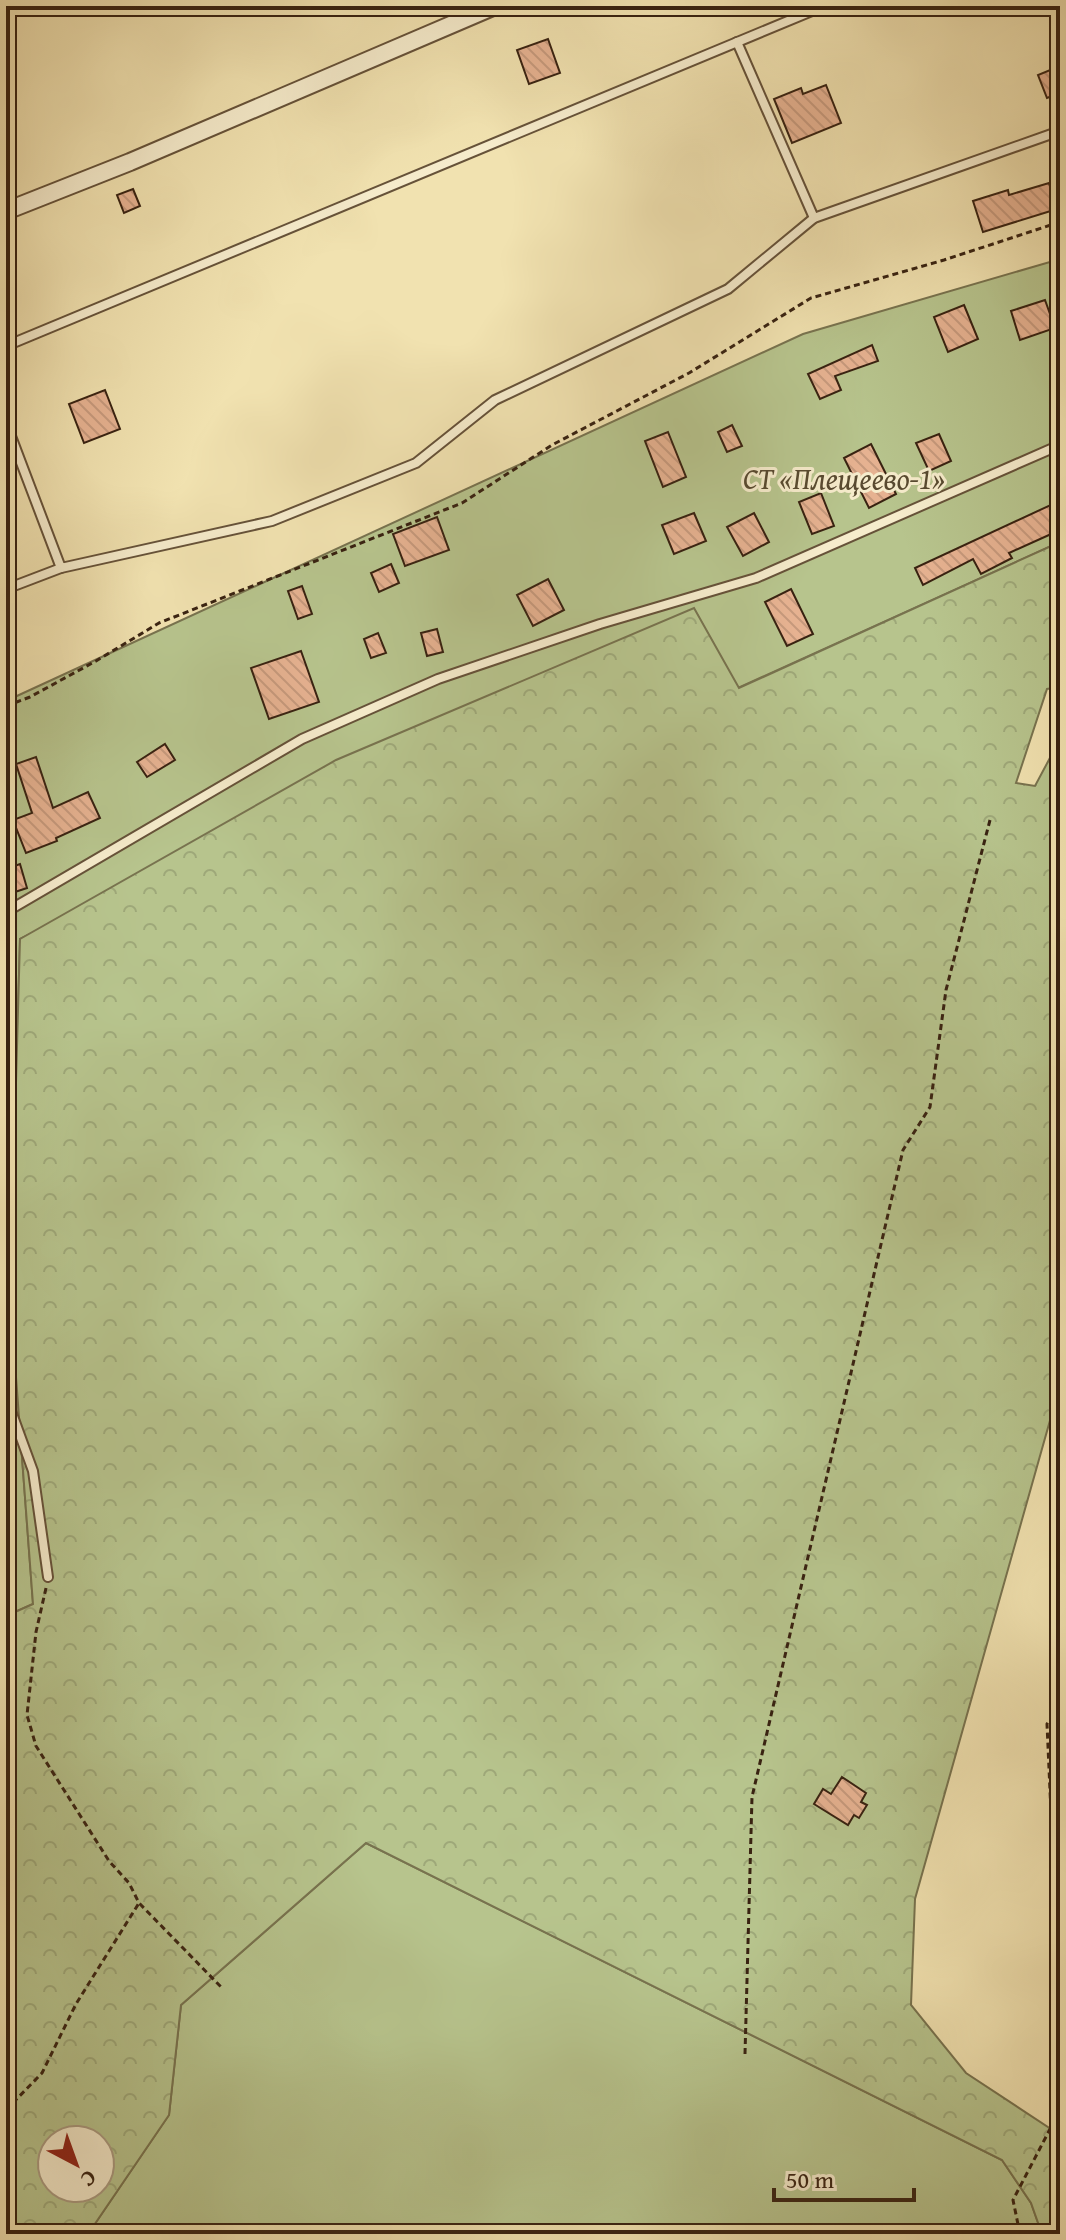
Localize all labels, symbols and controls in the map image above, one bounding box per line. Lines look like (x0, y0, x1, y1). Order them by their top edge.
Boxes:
park label: СТ «Плещеево-1» (743, 456, 945, 500)
north arrow (36, 2124, 116, 2204)
scale bar (774, 2152, 914, 2202)
text: 50 m (786, 2162, 834, 2197)
text: С (74, 2163, 104, 2195)

